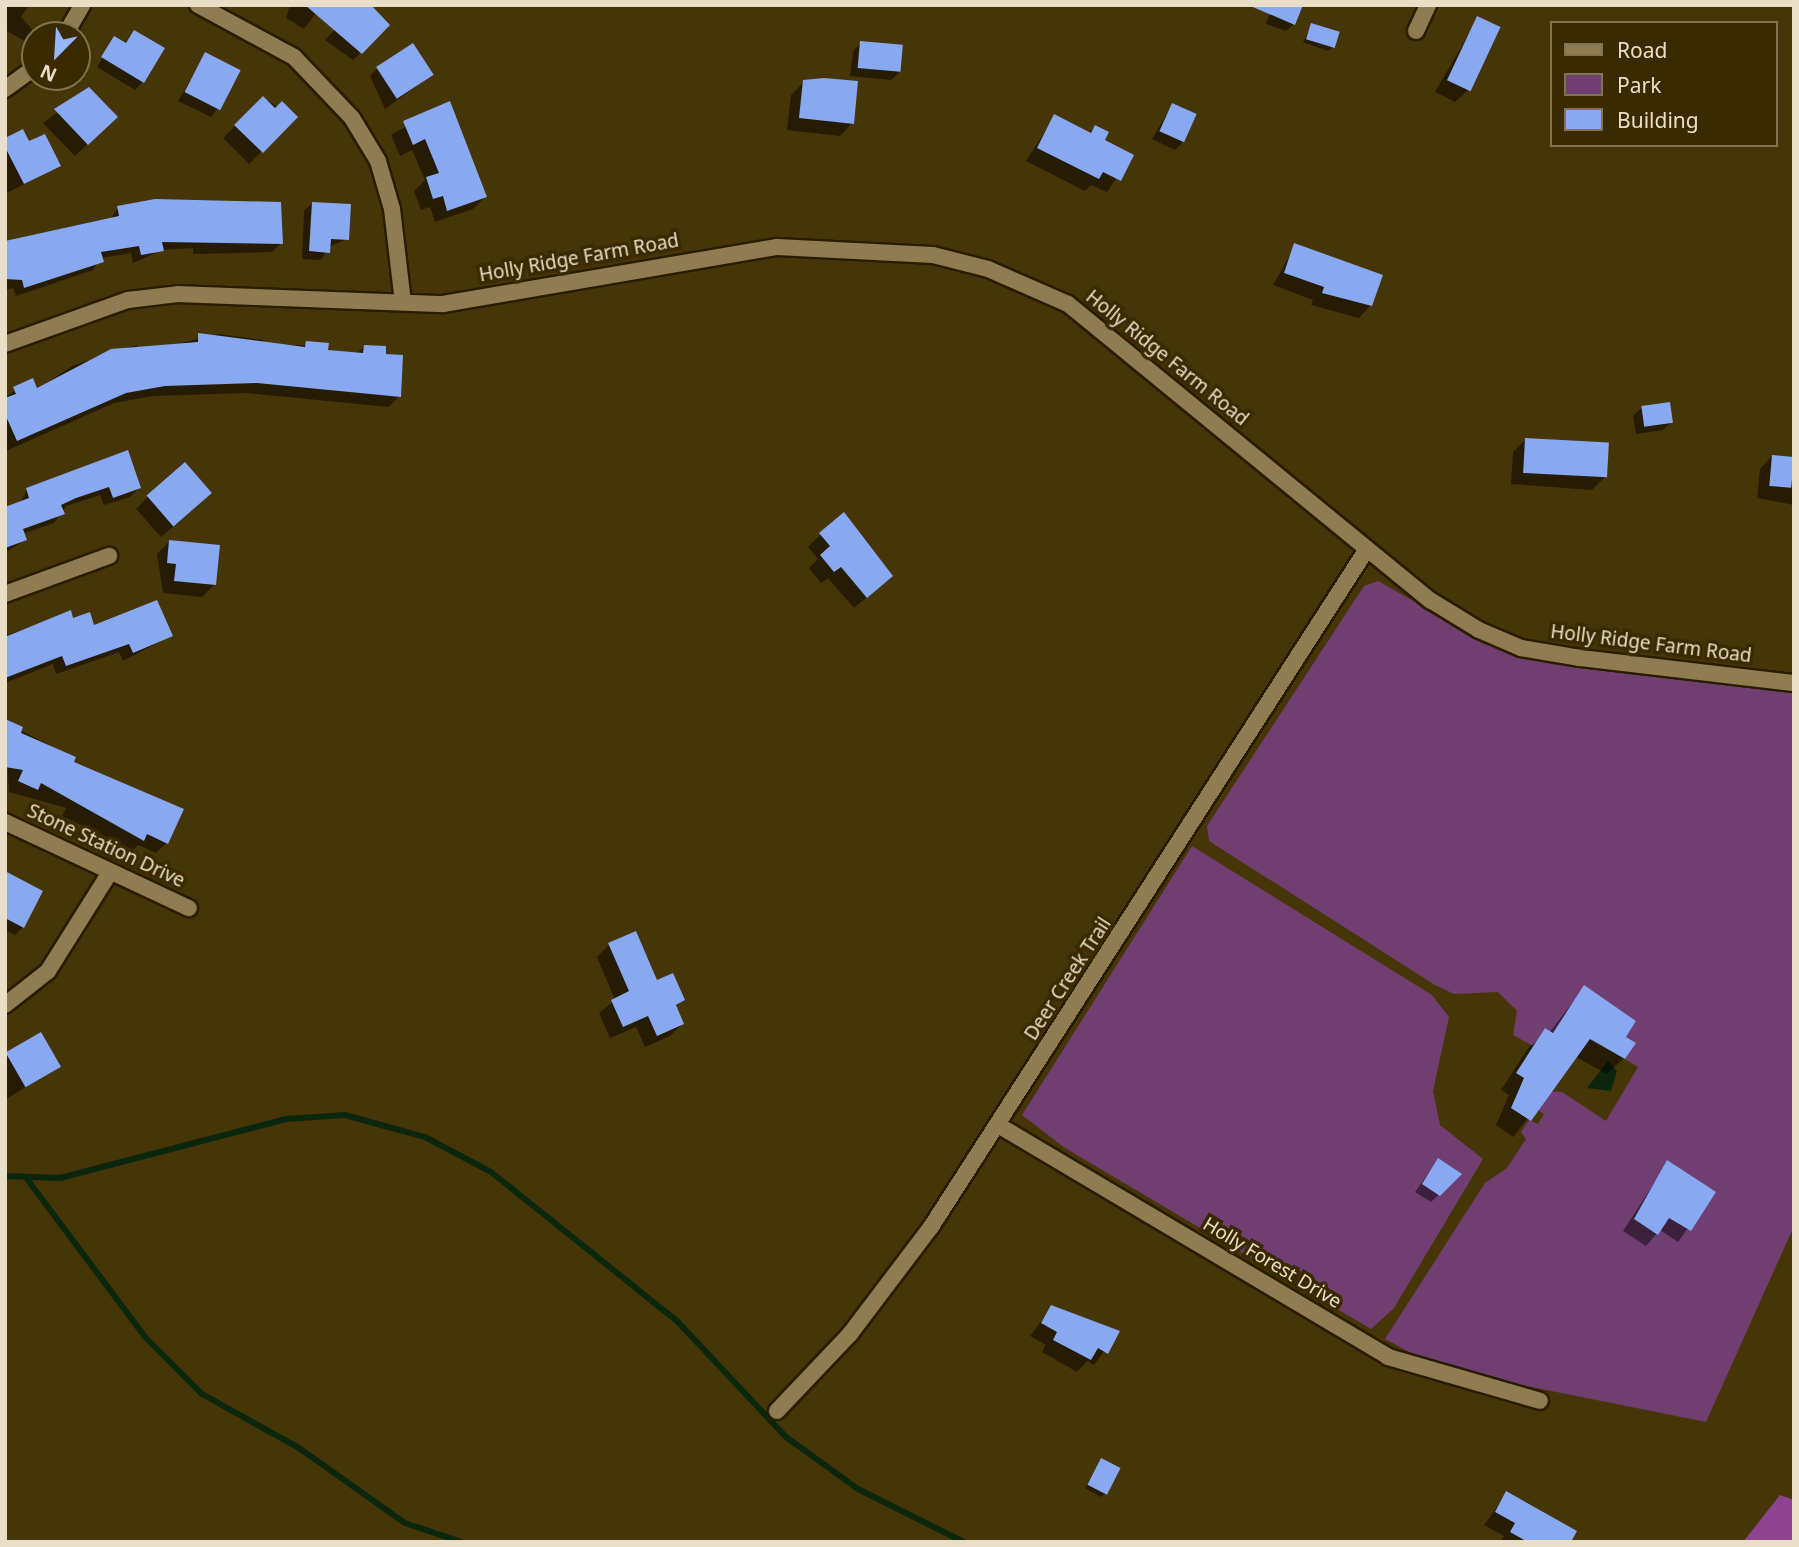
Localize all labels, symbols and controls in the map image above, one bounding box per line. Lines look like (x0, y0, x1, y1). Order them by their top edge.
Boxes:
north arrow (21, 21, 91, 91)
legend (1550, 21, 1778, 147)
text: Road (1617, 36, 1667, 64)
text: N (36, 58, 61, 88)
text: Park (1617, 71, 1661, 99)
text: Building (1617, 106, 1699, 134)
street label: Holly Ridge Farm Road (477, 229, 681, 287)
street label: Holly Ridge Farm Road (1081, 285, 1253, 431)
street label: Holly Ridge Farm Road (1549, 620, 1753, 668)
street label: Stone Station Drive (24, 800, 188, 892)
street label: Deer Creek Trail (1020, 913, 1116, 1045)
street label: Holly Forest Drive (1199, 1213, 1345, 1313)

